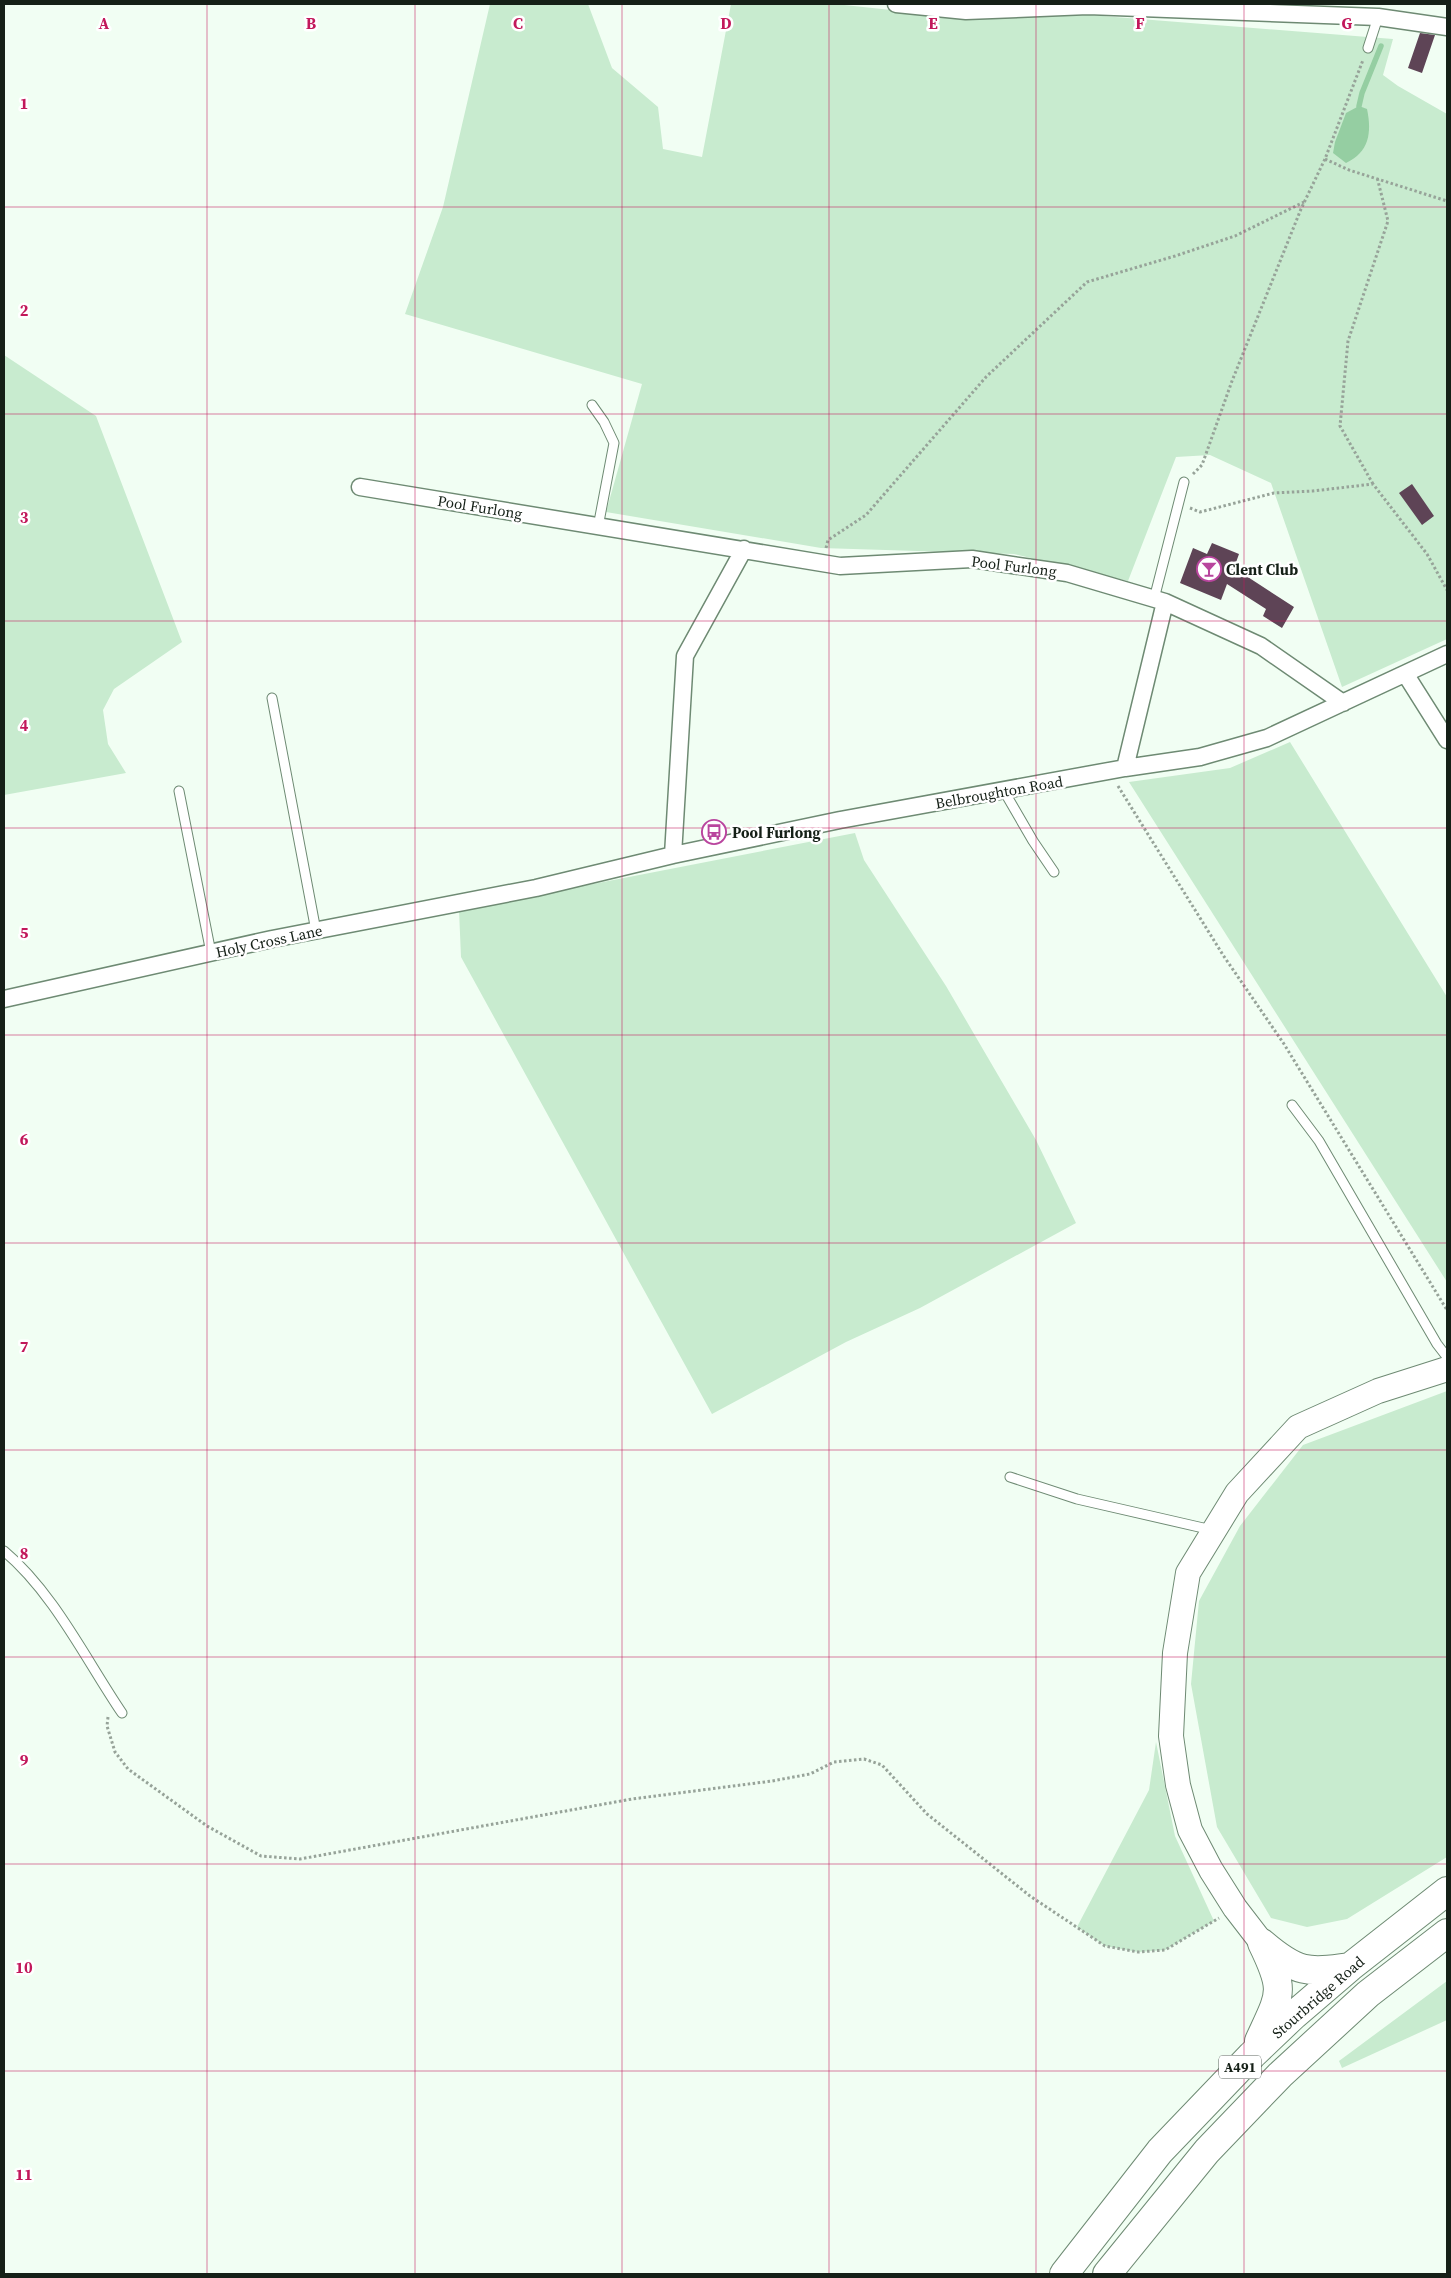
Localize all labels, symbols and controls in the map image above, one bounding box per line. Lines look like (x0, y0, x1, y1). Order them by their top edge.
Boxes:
text: A (99, 12, 110, 34)
text: B (306, 12, 317, 34)
text: C (513, 12, 523, 34)
text: D (720, 12, 732, 34)
text: E (928, 12, 938, 34)
text: F (1135, 12, 1145, 34)
text: G (1342, 12, 1353, 34)
text: 1 (20, 92, 28, 114)
text: 2 (20, 299, 29, 321)
street label: Pool Furlong (436, 490, 524, 524)
text: 3 (20, 506, 29, 528)
street label: Pool Furlong (970, 550, 1058, 582)
bar icon: Clent Club (1196, 556, 1222, 582)
place label: Clent Club (1226, 559, 1298, 580)
text: 4 (20, 714, 29, 736)
street label: Belbroughton Road (934, 770, 1065, 814)
bus stop icon: Pool Furlong (701, 819, 727, 845)
place label: Pool Furlong (732, 822, 821, 843)
street label: Holy Cross Lane (214, 919, 325, 963)
text: 5 (20, 921, 29, 943)
text: 6 (20, 1128, 29, 1150)
text: 7 (20, 1335, 29, 1357)
text: 8 (20, 1542, 28, 1564)
text: 9 (20, 1749, 29, 1771)
street label: Stourbridge Road (1267, 1951, 1369, 2043)
text: 10 (15, 1956, 33, 1978)
road number: A491 (1219, 2056, 1261, 2078)
text: 11 (15, 2163, 33, 2185)

